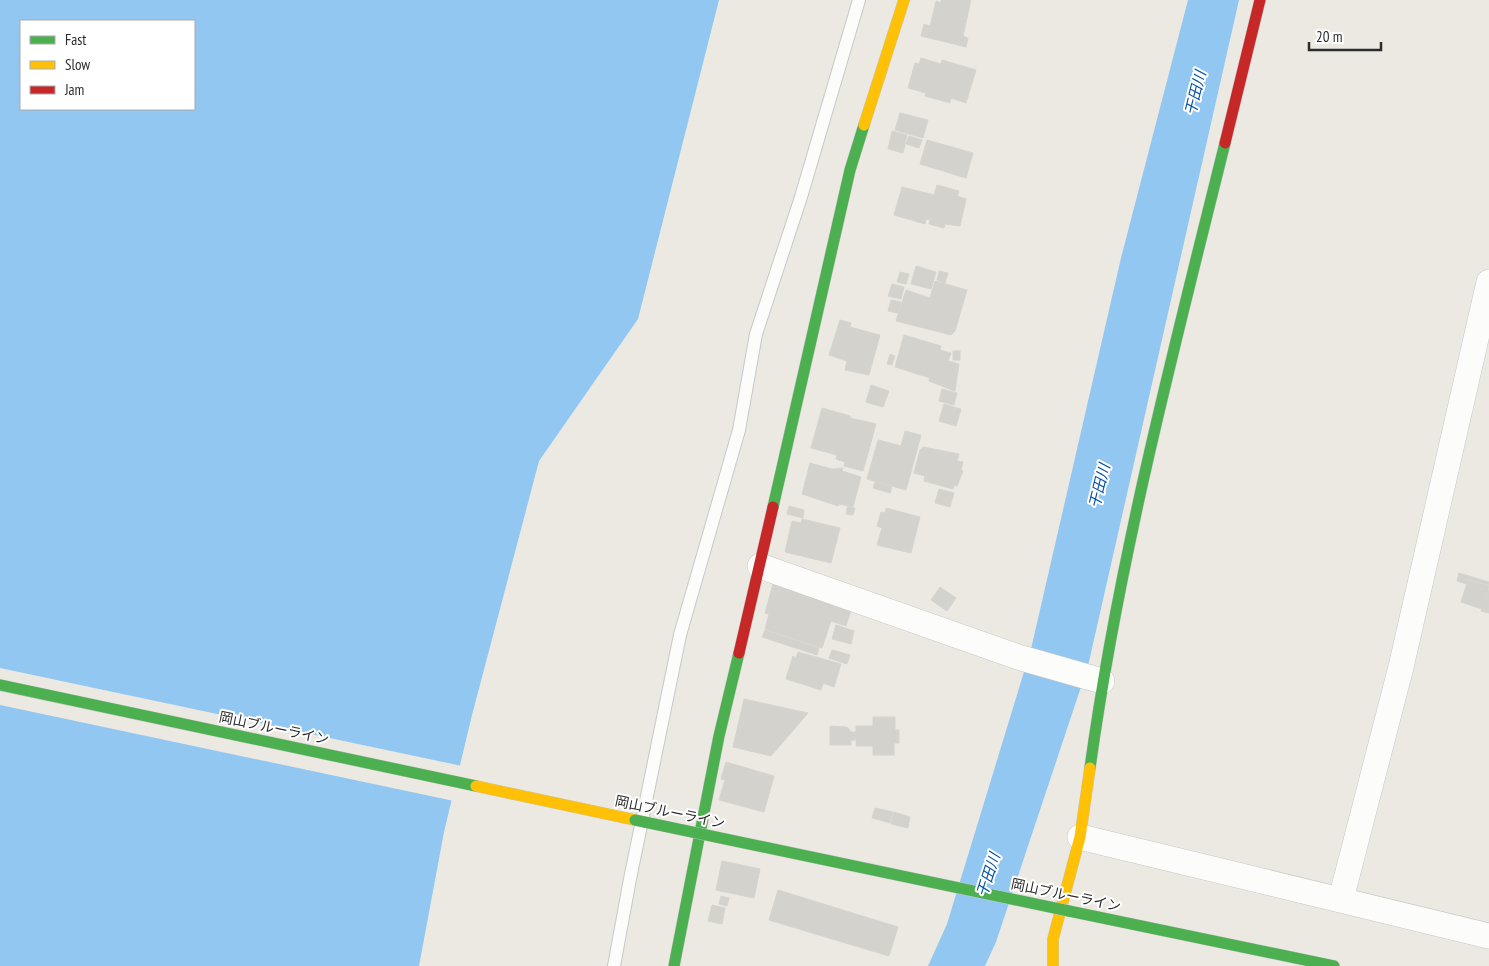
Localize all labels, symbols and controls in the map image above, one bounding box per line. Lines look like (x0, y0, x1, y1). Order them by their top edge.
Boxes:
legend (20, 20, 195, 110)
scale bar (1309, 20, 1382, 52)
text: 20 m (1316, 27, 1342, 46)
text: Fast (65, 30, 86, 49)
text: Slow (65, 55, 90, 74)
water label: 干田川 (1180, 67, 1210, 117)
text: Jam (64, 80, 84, 99)
water label: 干田川 (1084, 460, 1114, 510)
street label: 岡山ブルーライン (217, 708, 331, 748)
street label: 岡山ブルーライン (613, 792, 727, 832)
water label: 干田川 (972, 849, 1005, 899)
street label: 岡山ブルーライン (1009, 875, 1123, 915)

